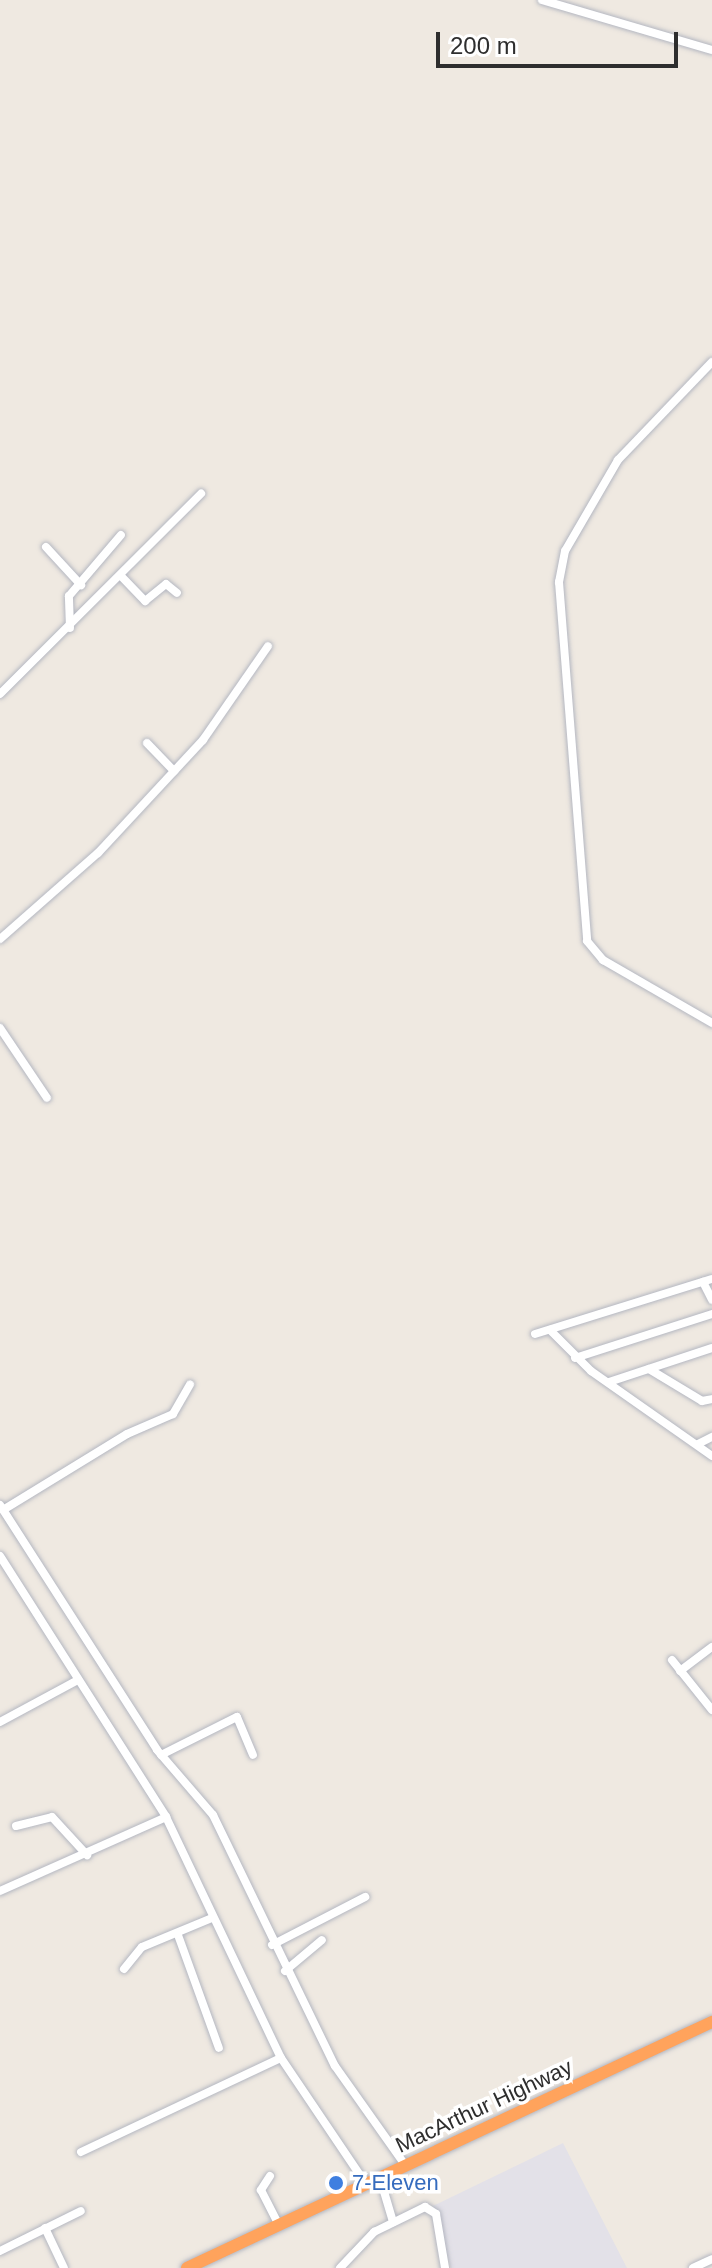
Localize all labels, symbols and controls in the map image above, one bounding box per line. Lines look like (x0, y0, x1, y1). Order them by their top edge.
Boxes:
scale bar (440, 16, 682, 66)
text: 200 m (450, 32, 517, 59)
street label: MacArthur Highway (391, 2053, 577, 2159)
place label: 7-Eleven (352, 2170, 439, 2196)
marker: 7-Eleven (327, 2174, 345, 2192)

